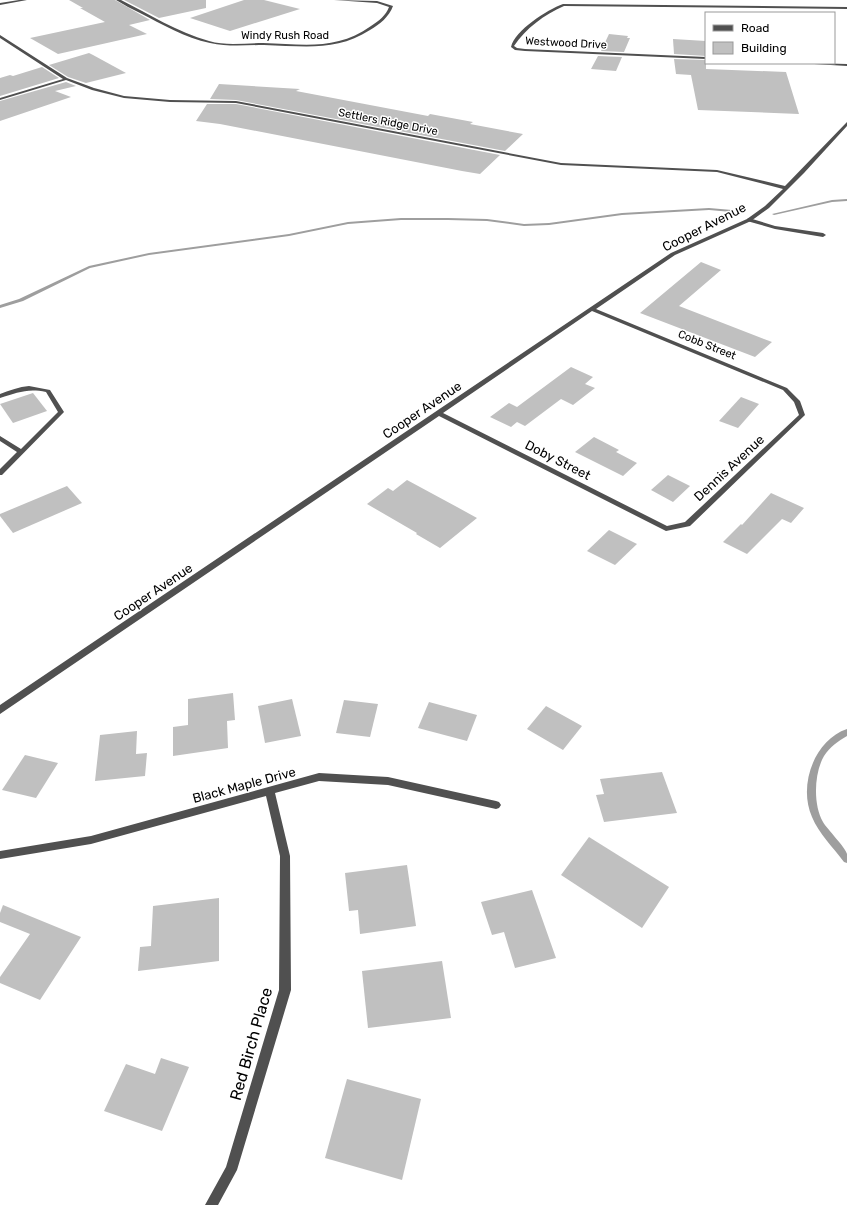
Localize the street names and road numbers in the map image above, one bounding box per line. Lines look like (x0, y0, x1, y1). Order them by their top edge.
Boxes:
street label: Windy Rush Road (241, 29, 329, 42)
street label: Westwood Drive (525, 34, 607, 52)
street label: Settlers Ridge Drive (337, 106, 439, 138)
street label: Cooper Avenue (660, 200, 748, 254)
street label: Cobb Street (676, 328, 738, 363)
street label: Cooper Avenue (380, 378, 464, 442)
street label: Dennis Avenue (691, 432, 767, 504)
street label: Doby Street (523, 437, 593, 483)
street label: Cooper Avenue (111, 560, 195, 624)
street label: Black Maple Drive (191, 764, 297, 806)
street label: Red Birch Place (226, 985, 276, 1103)

